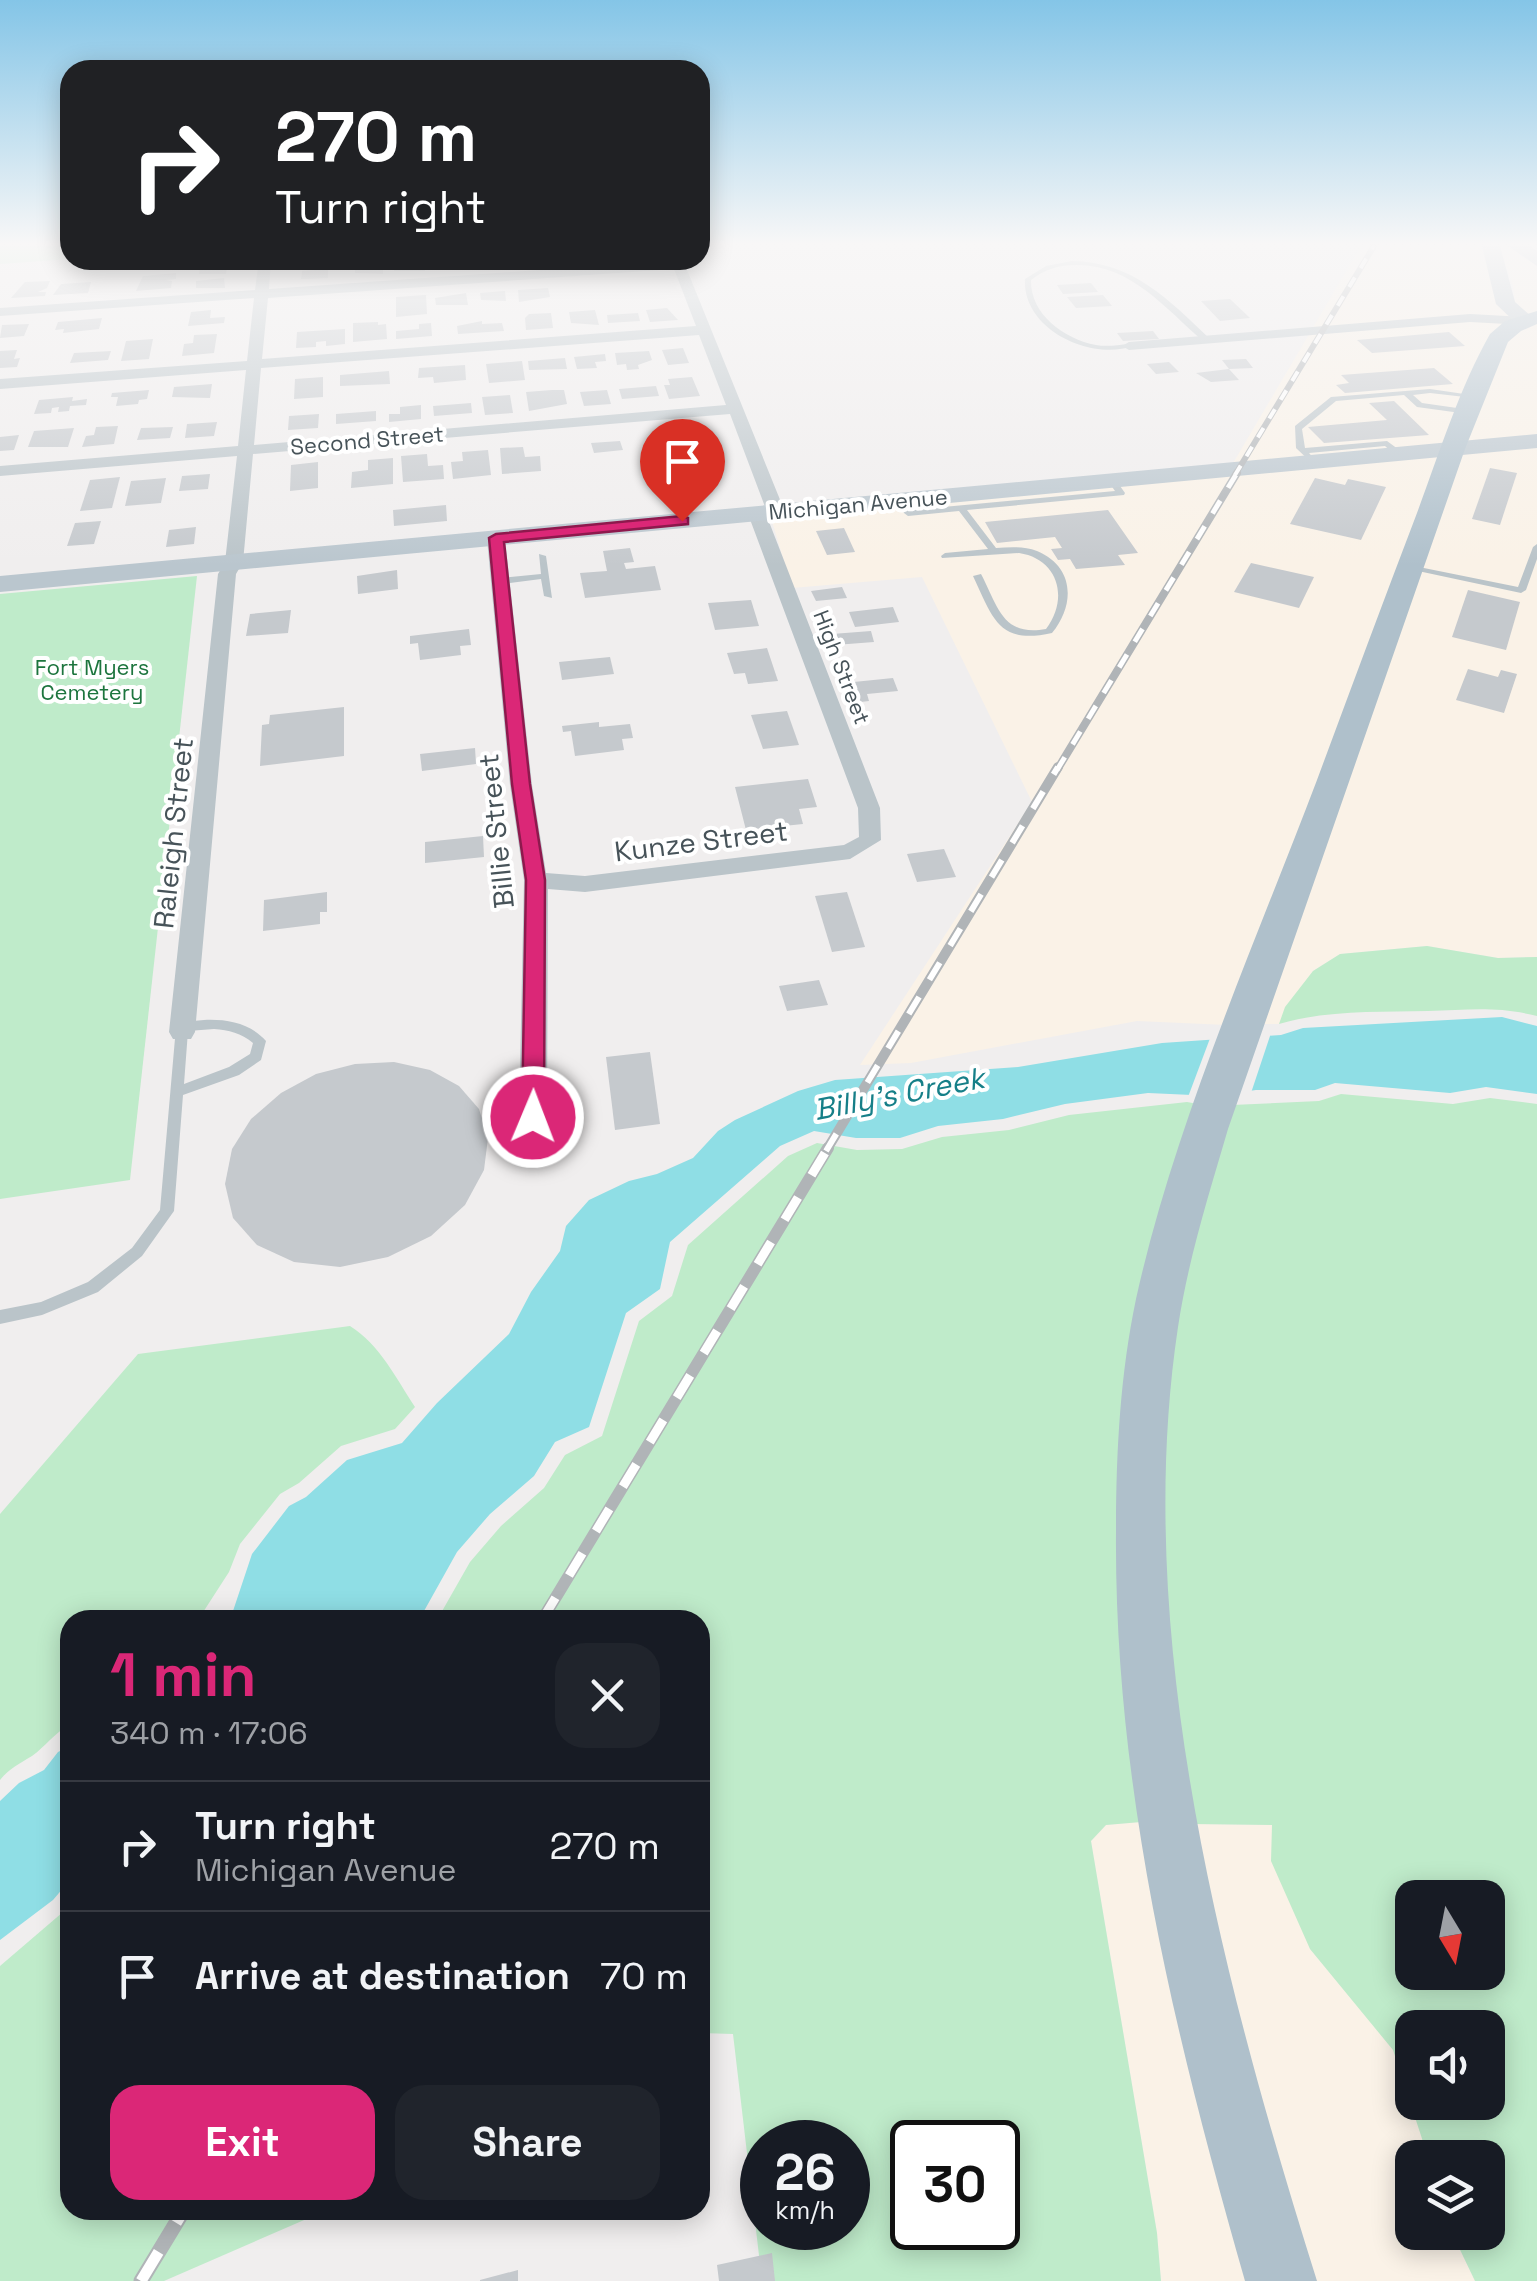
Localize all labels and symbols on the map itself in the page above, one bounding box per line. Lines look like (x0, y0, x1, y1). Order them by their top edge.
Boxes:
street label: Second Street (289, 419, 445, 461)
pin (640, 419, 725, 522)
street label: Michigan Avenue (767, 482, 949, 526)
street label: High Street (807, 606, 877, 728)
park label: Fort Myers Cemetery (35, 653, 149, 706)
street label: Raleigh Street (145, 736, 201, 930)
street label: Billie Street (470, 752, 522, 910)
street label: Kunze Street (612, 813, 790, 869)
water label: Billy's Creek (810, 1057, 990, 1129)
position arrow (481, 1065, 585, 1169)
north arrow (1395, 1880, 1505, 1990)
speed limit sign: 30 (890, 2120, 1020, 2250)

